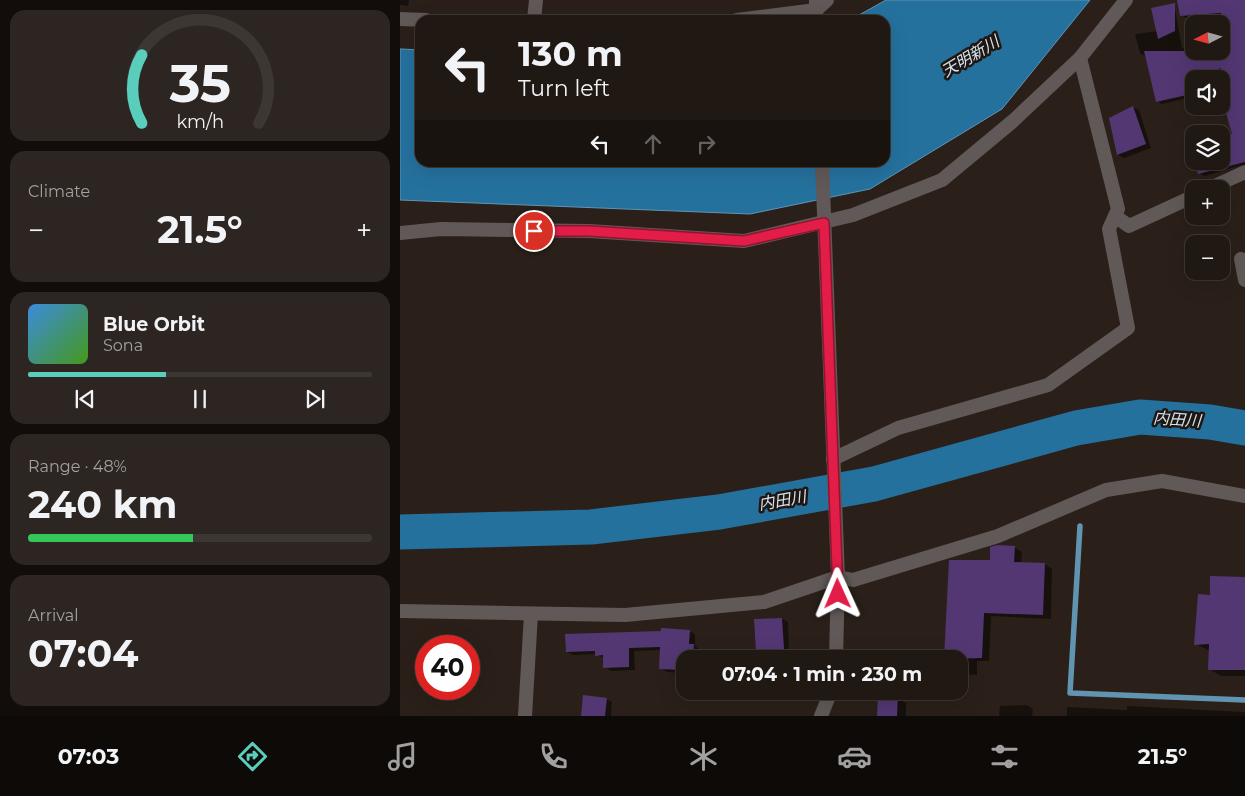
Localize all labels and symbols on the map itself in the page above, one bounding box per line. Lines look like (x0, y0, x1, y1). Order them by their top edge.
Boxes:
north arrow (1185, 15, 1230, 60)
water label: 天明新川 (938, 31, 1004, 81)
pin (513, 210, 555, 252)
water label: 内田川 (1152, 408, 1204, 431)
water label: 内田川 (757, 487, 809, 514)
position arrow (811, 567, 863, 619)
speed limit sign: 40 (415, 635, 480, 700)

